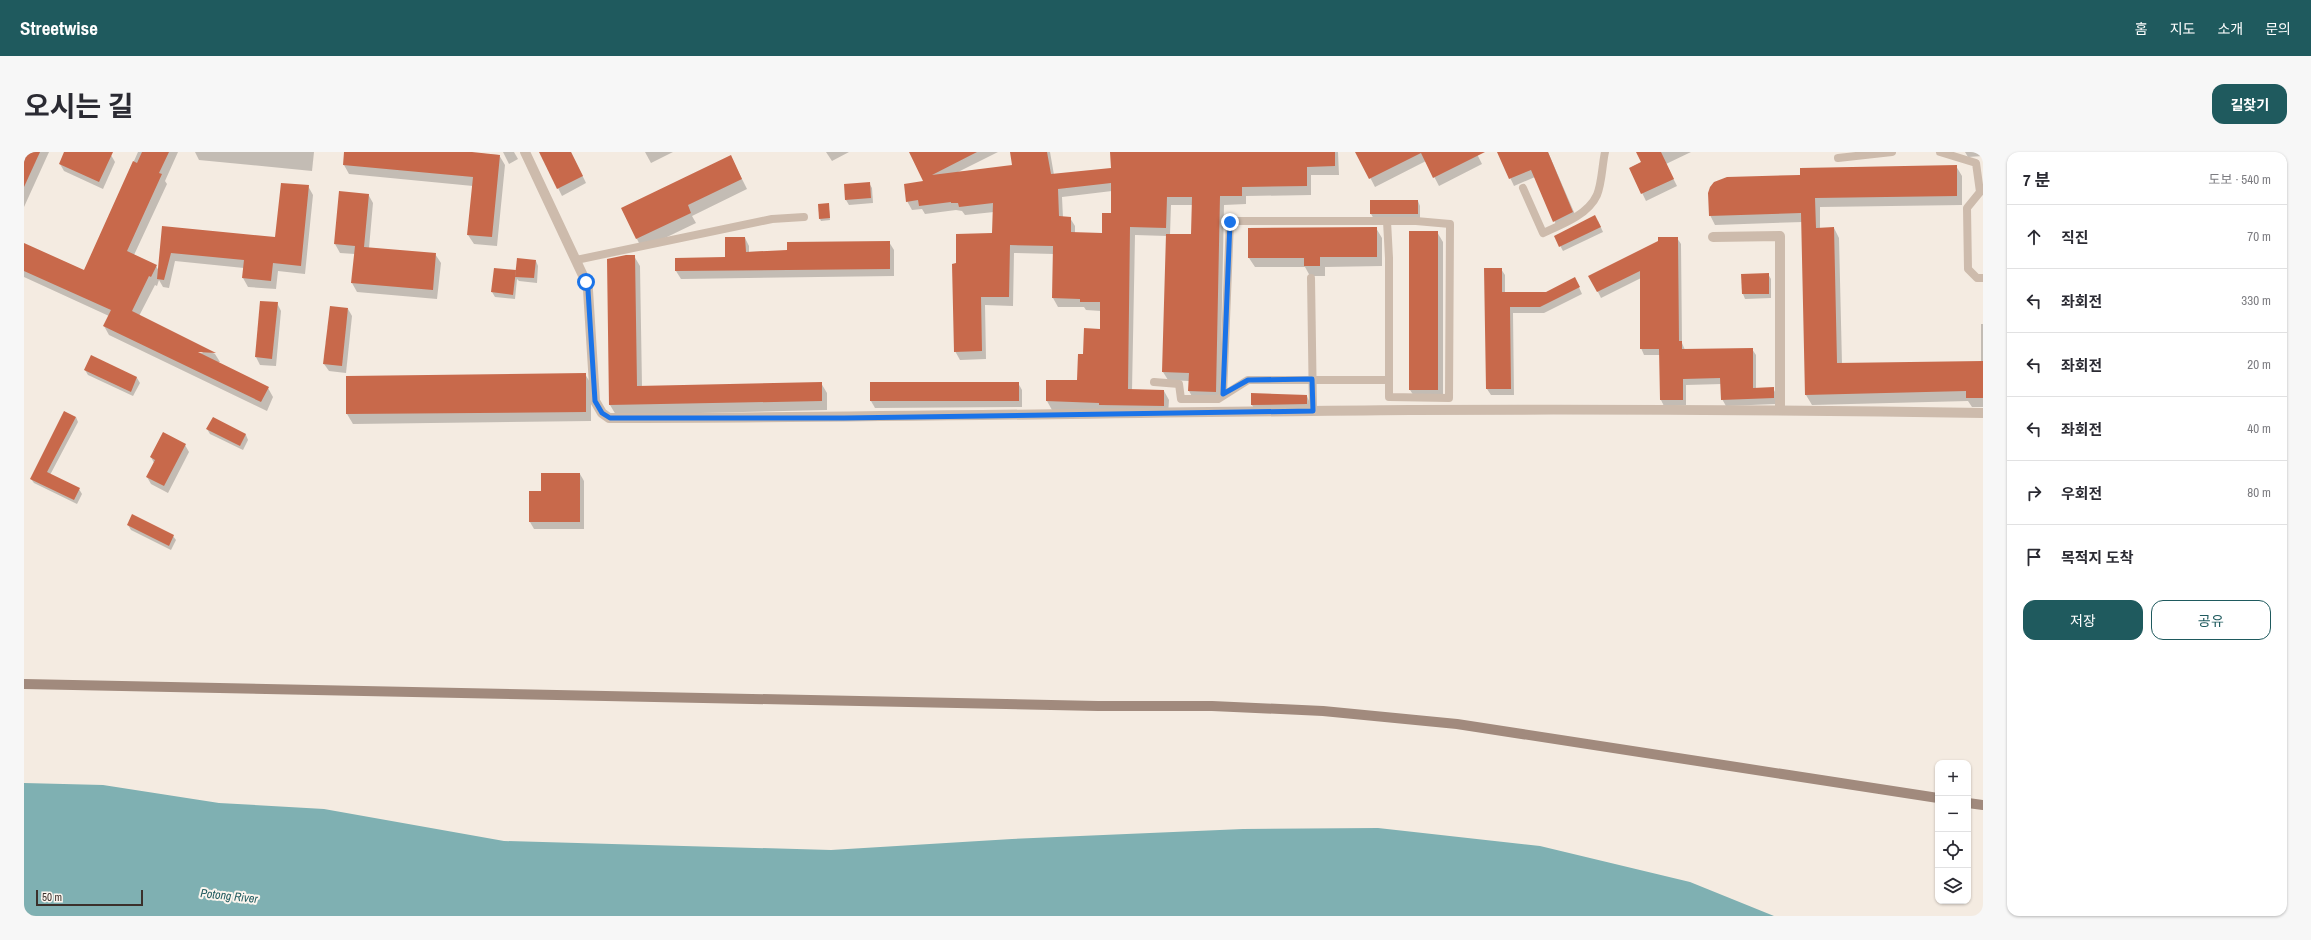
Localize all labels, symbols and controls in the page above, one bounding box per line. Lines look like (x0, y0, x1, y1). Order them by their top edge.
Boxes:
text: Streetwise (20, 15, 98, 41)
text: 홈 (2135, 20, 2148, 38)
text: 지도 (2170, 20, 2195, 38)
text: 소개 (2217, 20, 2243, 38)
text: 문의 (2265, 20, 2291, 38)
button: 길찾기 (2212, 84, 2287, 124)
text: 오시는 길 (24, 87, 133, 125)
text: 7 분 (2023, 168, 2050, 191)
text: 도보 · 540 m (2209, 171, 2271, 188)
route end (1221, 213, 1239, 231)
icon: ahead (2023, 226, 2045, 248)
text: 직진 (2061, 227, 2089, 248)
text: 70 m (2247, 228, 2271, 245)
route start (577, 273, 595, 291)
icon: left (2023, 290, 2045, 312)
text: 좌회전 (2061, 291, 2102, 312)
text: 330 m (2241, 292, 2271, 309)
icon: left (2023, 354, 2045, 376)
text: 좌회전 (2061, 355, 2102, 376)
text: 20 m (2247, 356, 2271, 373)
icon: left (2023, 418, 2045, 440)
text: 좌회전 (2061, 419, 2102, 440)
text: 40 m (2247, 420, 2271, 437)
icon: right (2023, 482, 2045, 504)
text: 우회전 (2061, 483, 2102, 504)
text: 80 m (2247, 484, 2271, 501)
icon: arrive (2023, 546, 2045, 568)
text: 목적지 도착 (2061, 547, 2133, 568)
button: 저장 (2023, 600, 2143, 640)
button: 공유 (2151, 600, 2271, 640)
map controls (1935, 760, 1971, 904)
button: + (1935, 760, 1971, 796)
button: − (1935, 796, 1971, 832)
button: locate (1935, 832, 1971, 868)
button: layers (1935, 868, 1971, 904)
water label: Potong River (200, 885, 259, 907)
scale bar (36, 888, 143, 907)
text: 50 m (42, 890, 62, 904)

